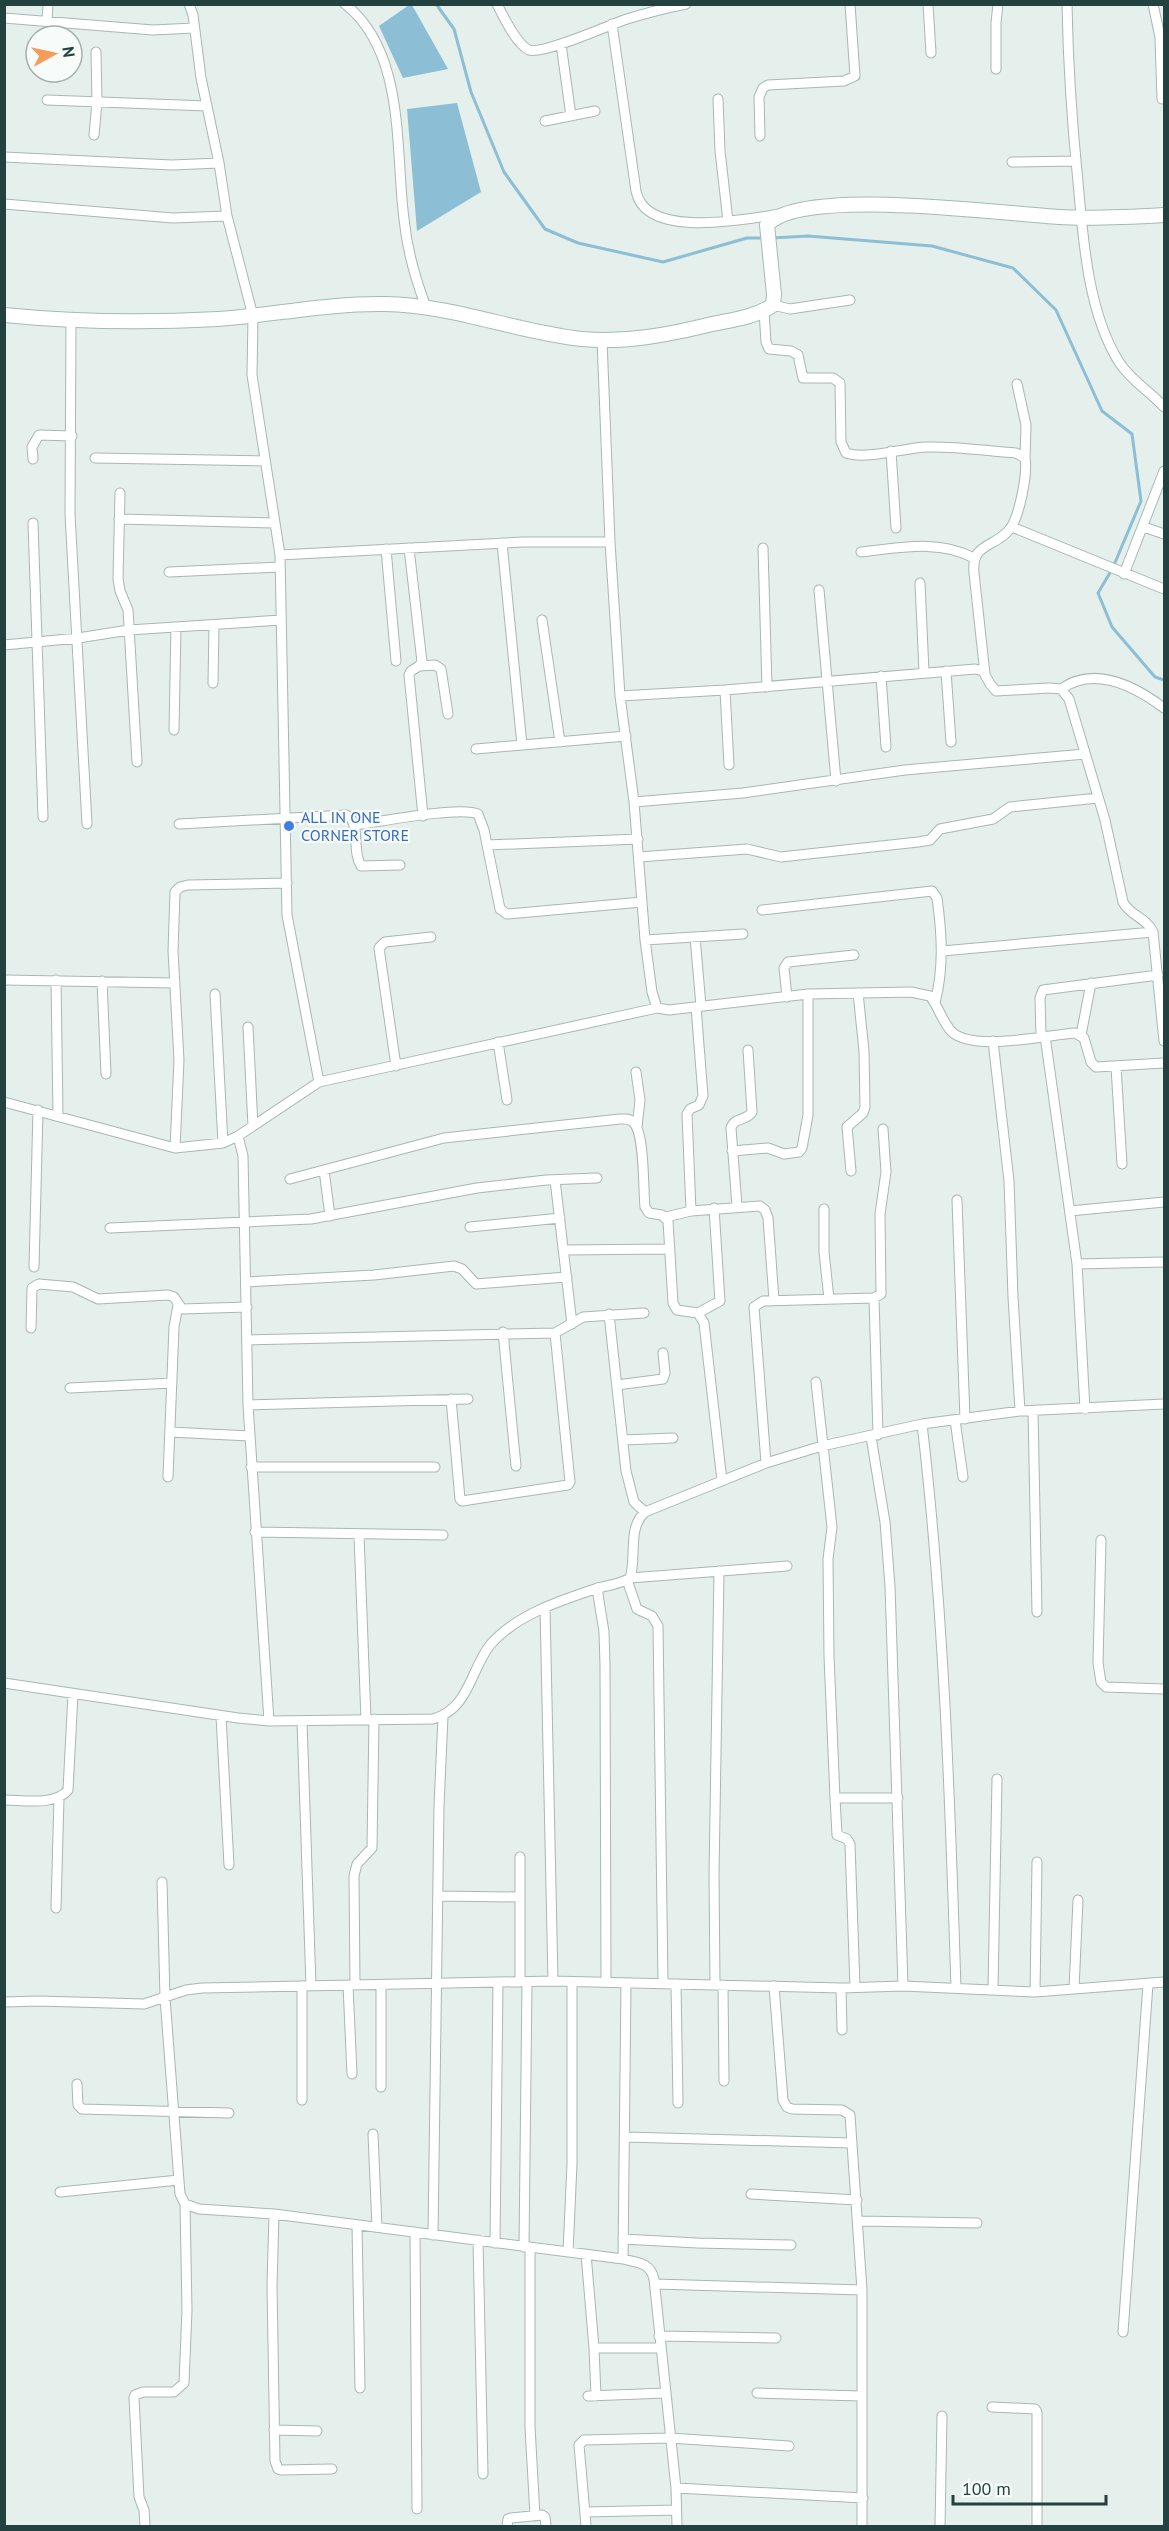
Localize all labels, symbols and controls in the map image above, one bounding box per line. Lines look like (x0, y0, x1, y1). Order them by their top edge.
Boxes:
north arrow (24, 24, 84, 84)
text: N (58, 45, 79, 59)
place label: ALL IN ONE CORNER STORE (301, 807, 409, 845)
marker: ALL IN ONE CORNER STORE (282, 819, 296, 833)
scale bar (953, 2468, 1106, 2506)
text: 100 m (962, 2477, 1011, 2500)

